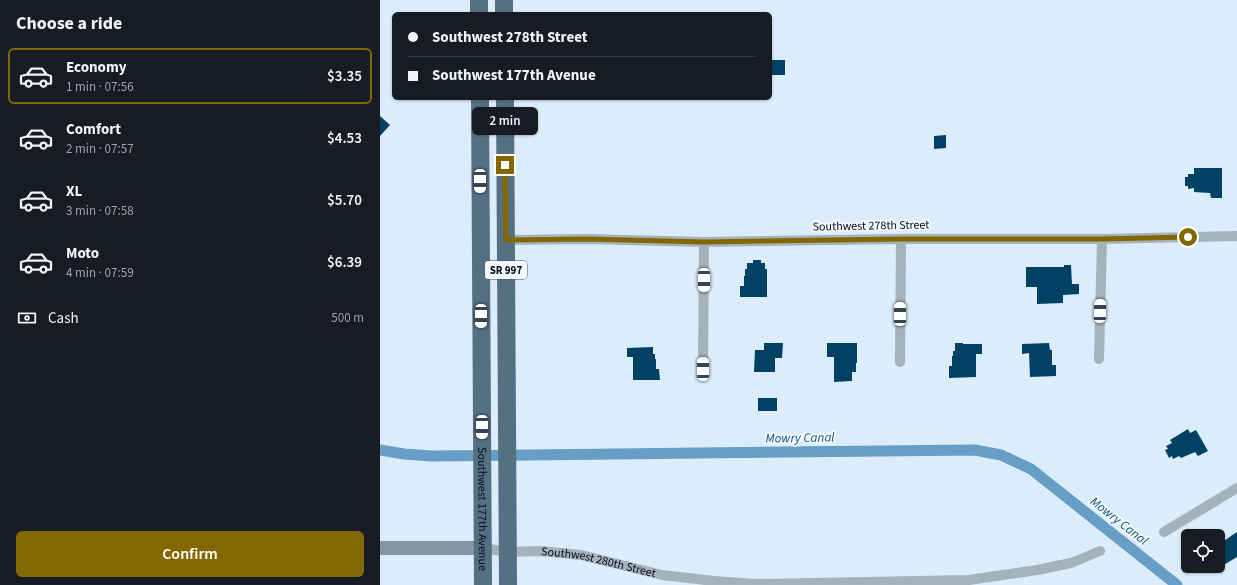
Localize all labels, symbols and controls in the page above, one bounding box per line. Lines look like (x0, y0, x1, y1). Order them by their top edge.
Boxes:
text: Choose a ride (16, 11, 122, 36)
text: Southwest 278th Street (432, 27, 588, 48)
text: Economy (66, 57, 127, 78)
icon: car (18, 58, 54, 94)
text: Southwest 177th Avenue (432, 65, 596, 86)
text: $3.35 (327, 66, 362, 87)
text: 1 min · 07:56 (66, 78, 134, 96)
callout: 2 min (472, 107, 538, 135)
text: 2 min (490, 112, 520, 130)
text: Comfort (66, 119, 121, 140)
icon: car (18, 120, 54, 156)
text: $4.53 (327, 128, 362, 149)
text: 2 min · 07:57 (66, 140, 134, 158)
route end (496, 156, 514, 174)
car (474, 169, 486, 193)
text: XL (66, 181, 82, 202)
icon: car (18, 182, 54, 218)
text: $5.70 (327, 190, 362, 211)
text: 3 min · 07:58 (66, 202, 134, 220)
street label: Southwest 278th Street (812, 216, 930, 236)
route start (1179, 228, 1197, 246)
text: Moto (66, 243, 99, 264)
icon: car (18, 244, 54, 280)
text: $6.39 (327, 252, 362, 273)
road number: SR 997 (485, 261, 527, 279)
text: 4 min · 07:59 (66, 264, 134, 282)
car (698, 268, 710, 292)
car (1094, 299, 1106, 323)
car (894, 302, 906, 326)
car (475, 304, 487, 328)
icon: cash (16, 307, 38, 329)
text: Cash (48, 308, 79, 329)
text: 500 m (331, 309, 364, 327)
car (697, 357, 709, 381)
car (476, 415, 488, 439)
water label: Mowry Canal (765, 428, 835, 448)
street label: Southwest 177th Avenue (474, 447, 491, 571)
water label: Mowry Canal (1086, 493, 1152, 550)
map controls (1181, 529, 1225, 573)
button: locate (1181, 529, 1225, 573)
button: Confirm (16, 531, 364, 577)
street label: Southwest 280th Street (540, 543, 658, 582)

